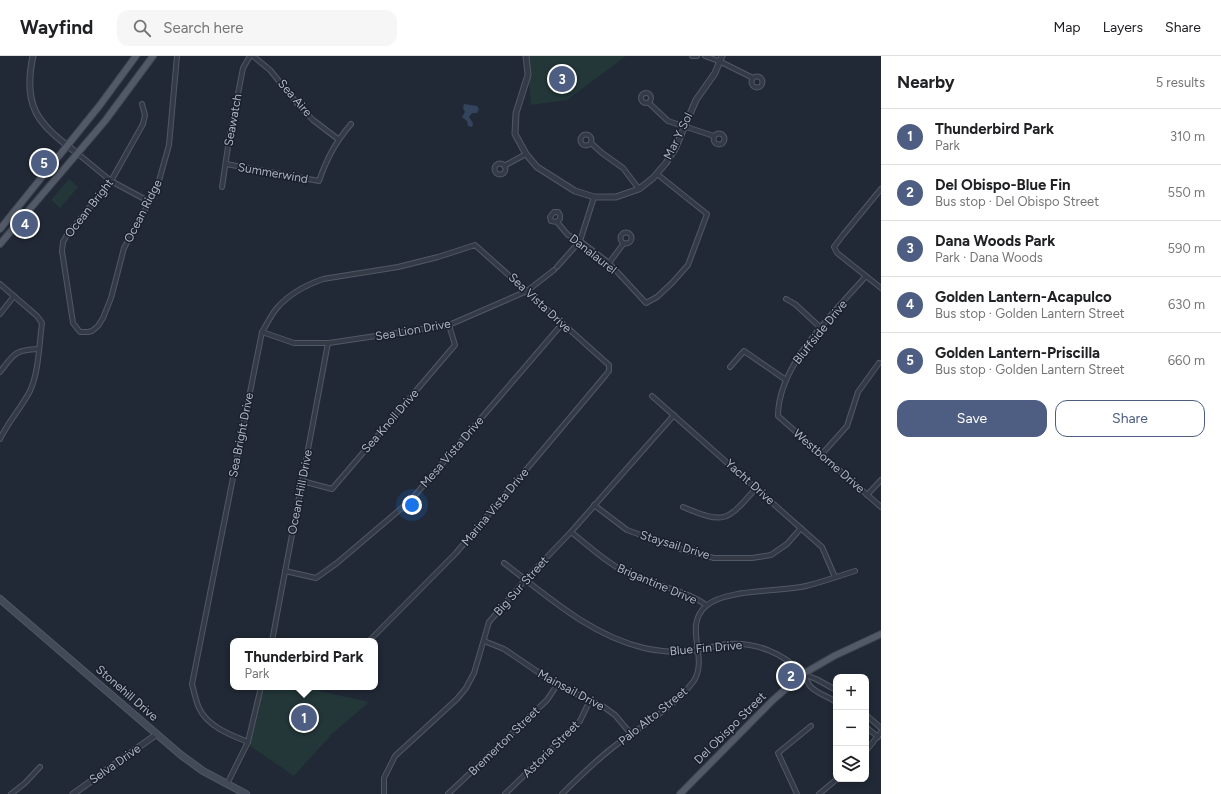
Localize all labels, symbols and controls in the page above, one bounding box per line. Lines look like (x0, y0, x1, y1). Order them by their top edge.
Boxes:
search box (117, 10, 397, 46)
text: Wayfind (20, 16, 93, 39)
icon: search (131, 17, 153, 39)
text: Search here (163, 19, 243, 37)
text: Map (1053, 19, 1081, 36)
text: Layers (1103, 19, 1143, 36)
text: Share (1165, 19, 1201, 36)
pin: 3 (549, 64, 575, 94)
text: Nearby (897, 72, 955, 92)
text: 5 results (1156, 75, 1205, 90)
street label: Sea Aire (275, 77, 315, 120)
street label: Seawatch (222, 92, 245, 147)
street label: Mar Y Sol (661, 110, 695, 162)
text: Thunderbird Park (935, 120, 1054, 138)
text: 1 (907, 129, 913, 144)
text: 310 m (1170, 129, 1205, 144)
text: Park (935, 138, 960, 153)
pin: 5 (31, 148, 57, 178)
street label: Summerwind (237, 160, 309, 186)
street label: Ocean Bright (62, 176, 117, 240)
text: Del Obispo-Blue Fin (935, 176, 1071, 194)
street label: Ocean Ridge (121, 177, 165, 245)
text: 2 (906, 185, 914, 200)
text: 550 m (1167, 185, 1205, 200)
text: Bus stop · Del Obispo Street (935, 194, 1099, 209)
pin: 4 (12, 209, 38, 239)
street label: Danalaurel (567, 231, 619, 277)
text: Dana Woods Park (935, 232, 1055, 250)
text: 3 (906, 241, 914, 256)
text: 590 m (1168, 241, 1205, 256)
text: Park · Dana Woods (935, 250, 1043, 265)
street label: Sea Vista Drive (506, 270, 575, 336)
text: Golden Lantern-Acapulco (935, 288, 1112, 306)
street label: Bluffside Drive (790, 297, 850, 367)
text: 4 (906, 297, 914, 312)
text: 630 m (1168, 297, 1205, 312)
text: Bus stop · Golden Lantern Street (935, 306, 1125, 321)
street label: Sea Lion Drive (374, 316, 452, 344)
text: Golden Lantern-Priscilla (935, 344, 1100, 362)
text: 5 (906, 353, 914, 368)
text: 660 m (1168, 353, 1205, 368)
text: Bus stop · Golden Lantern Street (935, 362, 1125, 377)
street label: Sea Knoll Drive (358, 386, 422, 456)
street label: Sea Bright Drive (226, 391, 256, 479)
button: Save (897, 400, 1047, 437)
button: Share (1055, 400, 1205, 437)
street label: Mesa Vista Drive (417, 413, 487, 490)
street label: Westborne Drive (791, 426, 868, 496)
street label: Ocean Hill Drive (285, 448, 315, 536)
street label: Yacht Drive (723, 456, 778, 508)
street label: Marina Vista Drive (458, 465, 532, 549)
your location (402, 495, 422, 515)
street label: Staysail Drive (638, 528, 712, 562)
street label: Big Sur Street (491, 553, 552, 618)
street label: Brigantine Drive (615, 561, 699, 607)
popup (230, 638, 378, 690)
street label: Blue Fin Drive (669, 638, 743, 658)
text: Thunderbird Park (245, 648, 363, 666)
pin: 2 (778, 661, 804, 691)
street label: Stonehill Drive (93, 662, 161, 724)
text: Park (245, 666, 269, 681)
street label: Mainsail Drive (535, 667, 607, 714)
map controls (833, 674, 869, 782)
button: + (833, 674, 869, 710)
street label: Palo Alto Street (616, 684, 691, 748)
street label: Del Obispo Street (691, 689, 769, 767)
pin: 1 (291, 703, 317, 733)
street label: Bremerton Street (466, 703, 543, 779)
button: − (833, 710, 869, 746)
street label: Astoria Street (520, 717, 583, 780)
street label: Selva Drive (87, 741, 144, 787)
button: layers (833, 746, 869, 782)

